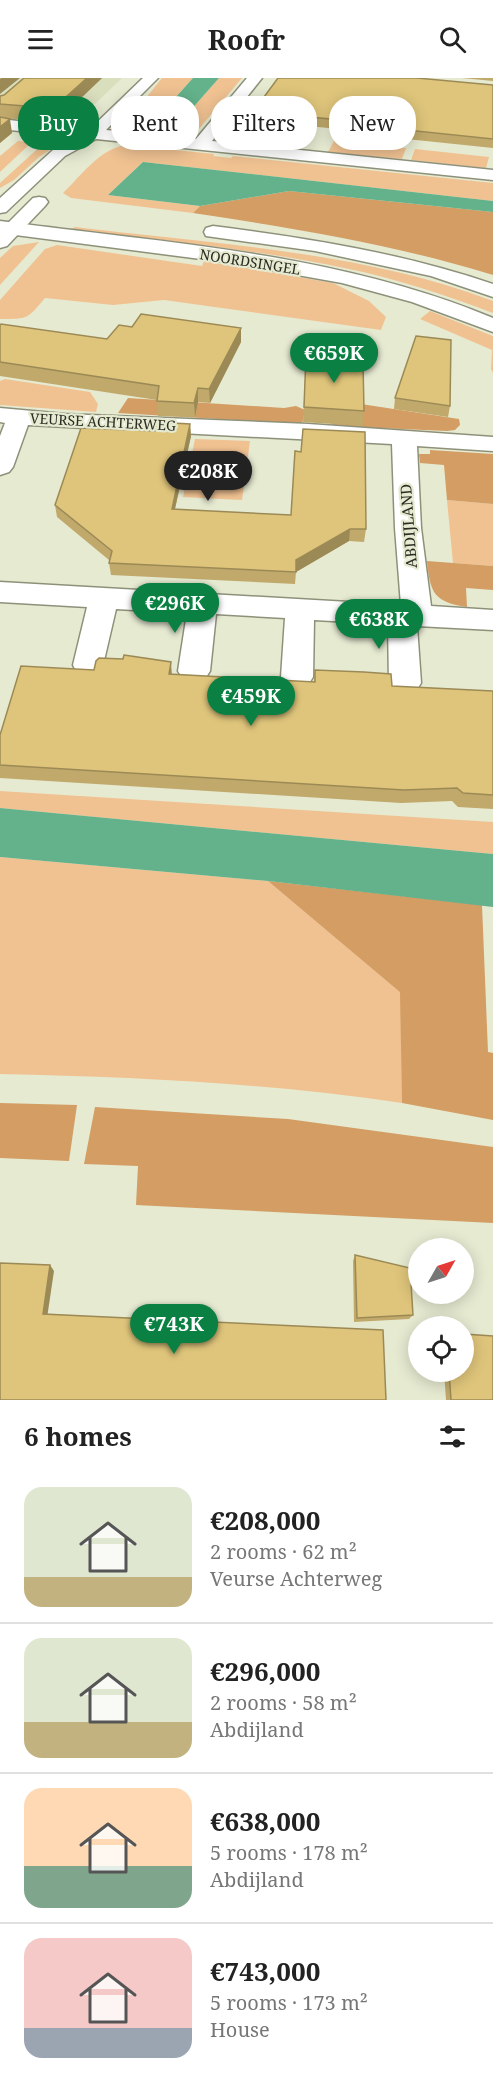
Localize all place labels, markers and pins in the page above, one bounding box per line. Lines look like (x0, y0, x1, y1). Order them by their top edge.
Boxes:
pin: €659K (292, 333, 376, 384)
pin: €208K (166, 451, 250, 502)
pin: €296K (133, 583, 217, 634)
pin: €638K (337, 599, 421, 650)
pin: €459K (209, 676, 293, 727)
pin: €743K (132, 1304, 216, 1355)

